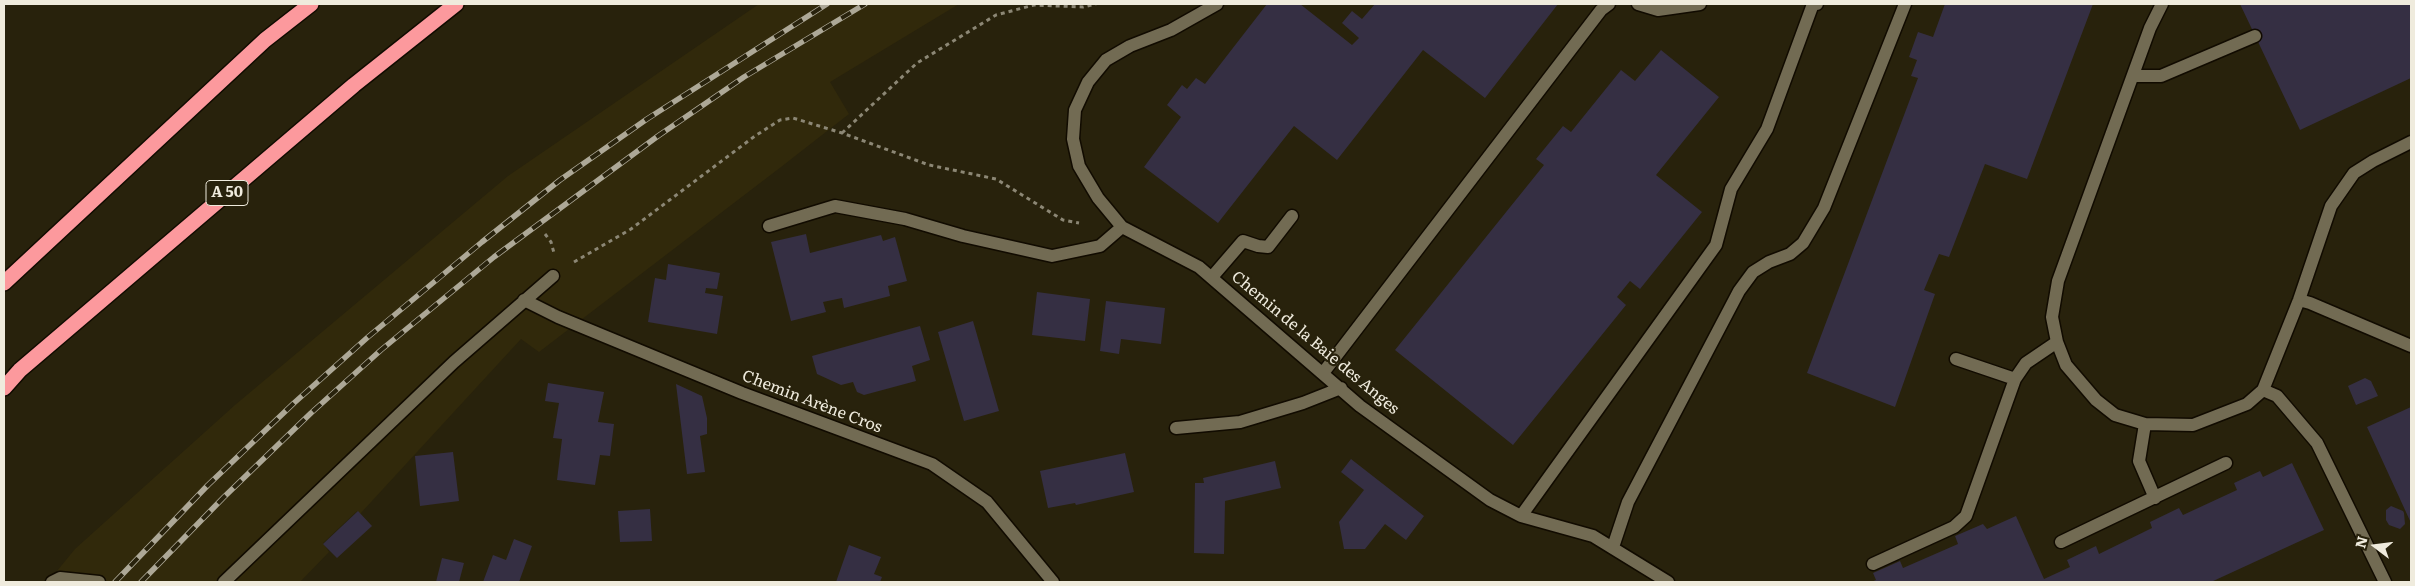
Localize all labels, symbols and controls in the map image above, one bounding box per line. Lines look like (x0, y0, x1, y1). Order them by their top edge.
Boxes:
road number: A 50 (206, 180, 248, 206)
street label: Chemin de la Baie des Anges (1227, 267, 1403, 419)
street label: Chemin Arène Cros (739, 366, 885, 438)
north arrow (2350, 521, 2400, 571)
text: N (2349, 534, 2372, 550)

